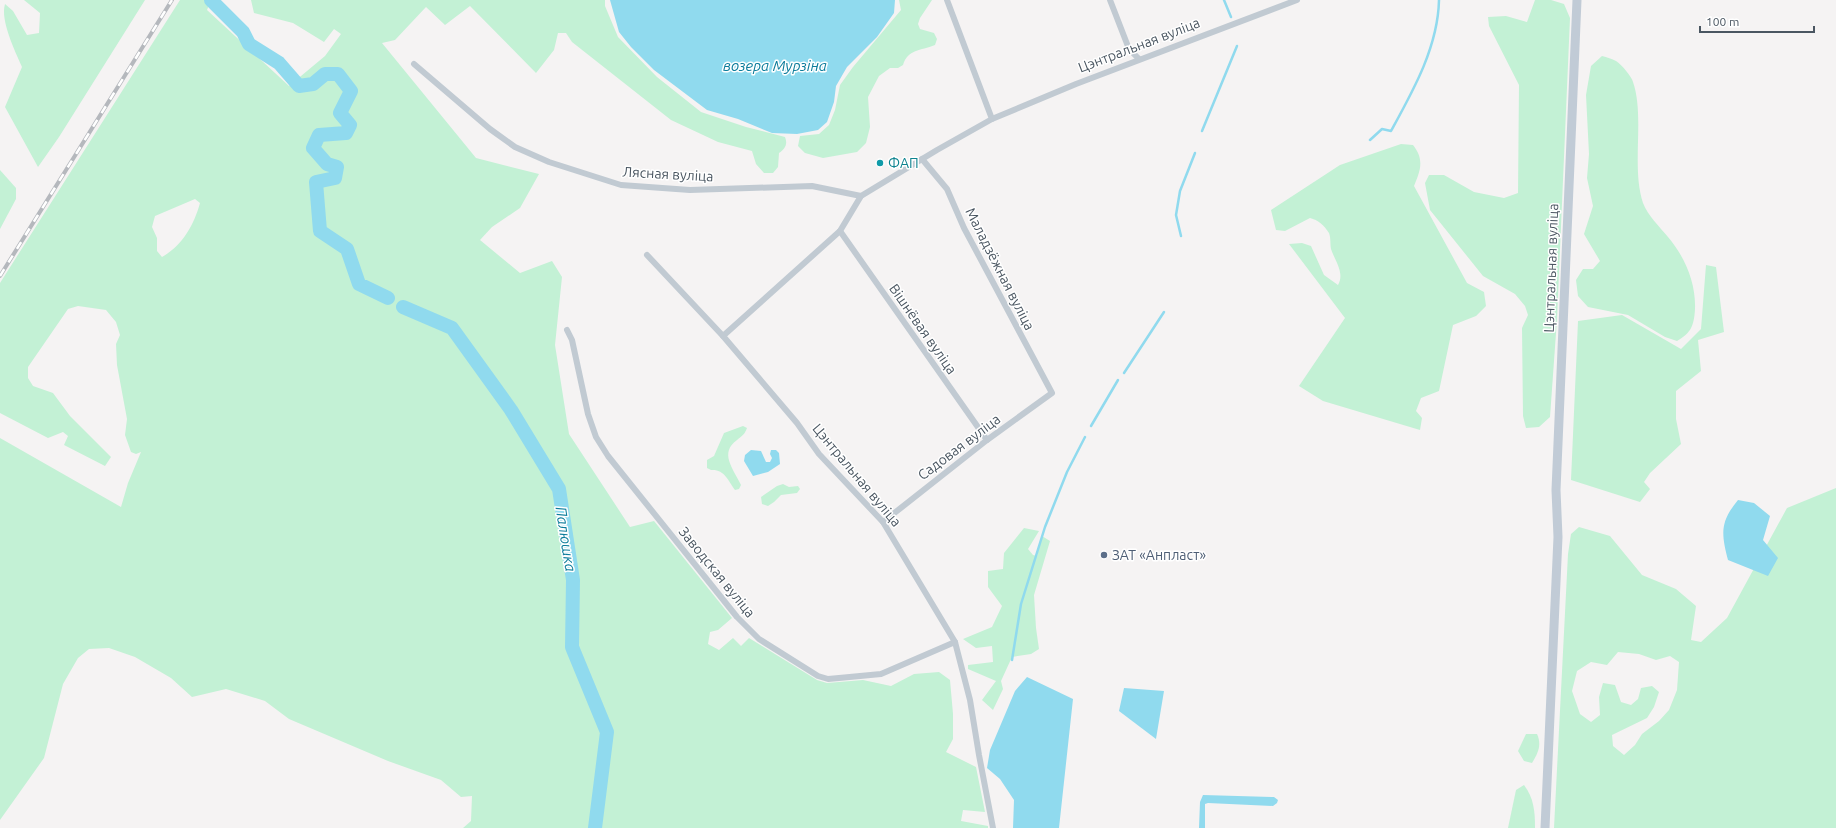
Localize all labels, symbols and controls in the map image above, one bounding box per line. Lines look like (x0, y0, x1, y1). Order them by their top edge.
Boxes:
scale bar (1700, 8, 1814, 34)
street label: Цэнтральная вуліца (1076, 14, 1202, 76)
text: 100 m (1706, 15, 1739, 28)
water label: возера Мурзіна (723, 57, 827, 74)
place label: ФАП (888, 155, 919, 171)
marker: ФАП (875, 158, 885, 168)
street label: Лясная вуліца (622, 164, 714, 184)
street label: Цэнтральная вуліца (1541, 203, 1561, 333)
street label: Маладзёжная вуліца (962, 205, 1038, 333)
street label: Вішнёвая вуліца (886, 281, 960, 377)
street label: Садовая вуліца (915, 411, 1003, 483)
street label: Цэнтральная вуліца (809, 420, 905, 530)
water label: Палюшка (552, 505, 580, 573)
street label: Заводская вуліца (676, 523, 758, 621)
place label: ЗАТ «Анпласт» (1112, 547, 1206, 563)
marker: ЗАТ «Анпласт» (1099, 550, 1109, 560)

